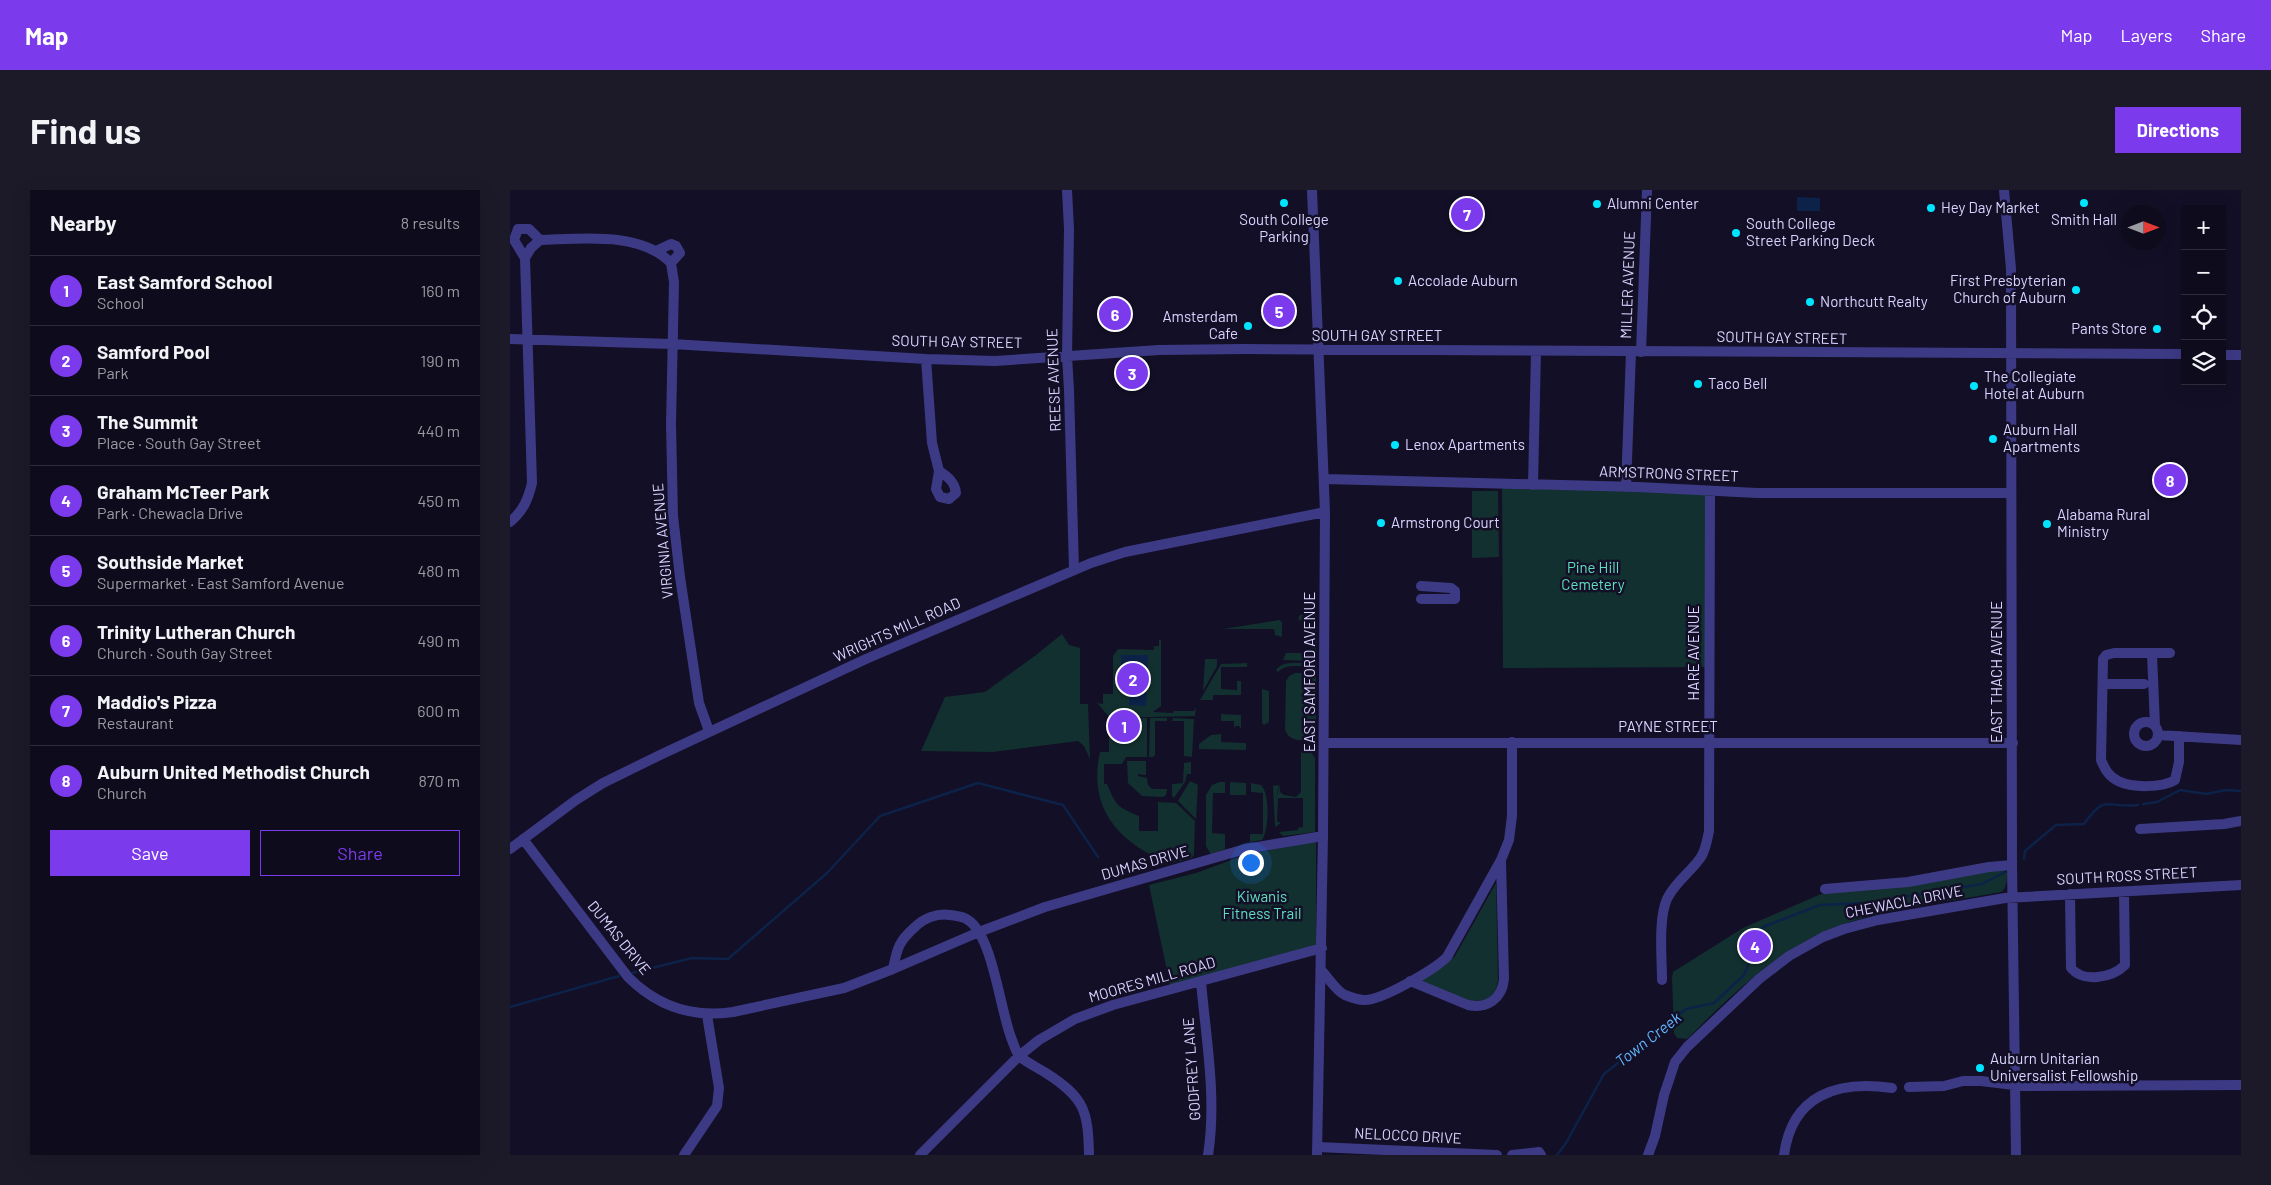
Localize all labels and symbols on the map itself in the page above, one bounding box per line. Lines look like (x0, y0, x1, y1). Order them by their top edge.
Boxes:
place label: Alumni Center (1607, 194, 1699, 212)
pin: 7 (1451, 195, 1483, 233)
marker: South College Parking (1278, 197, 1290, 209)
marker: Smith Hall (2078, 197, 2090, 209)
marker: Alumni Center (1591, 198, 1603, 210)
place label: Hey Day Market (1941, 198, 2040, 216)
marker: Hey Day Market (1925, 202, 1937, 214)
north arrow (2121, 205, 2166, 250)
place label: South College Parking (1239, 210, 1329, 245)
place label: Smith Hall (2051, 210, 2117, 228)
place label: South College Street Parking Deck (1746, 214, 1875, 249)
marker: South College Street Parking Deck (1730, 227, 1742, 239)
street label: MILLER AVENUE (1616, 231, 1638, 339)
place label: Accolade Auburn (1408, 271, 1518, 289)
place label: First Presbyterian Church of Auburn (1950, 271, 2066, 306)
marker: Accolade Auburn (1392, 275, 1404, 287)
marker: First Presbyterian Church of Auburn (2070, 284, 2082, 296)
pin: 5 (1263, 292, 1295, 330)
place label: Northcutt Realty (1820, 292, 1928, 310)
pin: 6 (1099, 295, 1131, 333)
marker: Northcutt Realty (1804, 296, 1816, 308)
place label: Amsterdam Cafe (1162, 307, 1238, 342)
place label: Pants Store (2071, 319, 2147, 337)
marker: Amsterdam Cafe (1242, 320, 1254, 332)
marker: Pants Store (2151, 323, 2163, 335)
street label: SOUTH GAY STREET (1312, 326, 1442, 344)
street label: SOUTH GAY STREET (1717, 327, 1848, 347)
street label: REESE AVENUE (1042, 328, 1064, 432)
street label: SOUTH GAY STREET (892, 331, 1023, 351)
pin: 3 (1116, 354, 1148, 392)
place label: The Collegiate Hotel at Auburn (1984, 367, 2085, 402)
place label: Taco Bell (1708, 374, 1767, 392)
marker: Taco Bell (1692, 378, 1704, 390)
marker: The Collegiate Hotel at Auburn (1968, 380, 1980, 392)
place label: Auburn Hall Apartments (2003, 420, 2080, 455)
marker: Auburn Hall Apartments (1987, 433, 1999, 445)
place label: Lenox Apartments (1405, 435, 1525, 453)
marker: Lenox Apartments (1389, 439, 1401, 451)
pin: 8 (2154, 461, 2186, 499)
street label: ARMSTRONG STREET (1599, 462, 1739, 484)
street label: VIRGINIA AVENUE (648, 482, 676, 600)
place label: Alabama Rural Ministry (2057, 505, 2150, 540)
place label: Armstrong Court (1391, 513, 1500, 531)
marker: Armstrong Court (1375, 517, 1387, 529)
marker: Alabama Rural Ministry (2041, 518, 2053, 530)
park label: Pine Hill Cemetery (1561, 558, 1625, 593)
street label: EAST SAMFORD AVENUE (1300, 592, 1318, 752)
street label: WRIGHTS MILL ROAD (830, 593, 963, 665)
street label: EAST THACH AVENUE (1987, 601, 2005, 743)
street label: HARE AVENUE (1684, 605, 1702, 701)
pin: 2 (1117, 660, 1149, 698)
pin: 1 (1108, 707, 1140, 745)
street label: PAYNE STREET (1618, 717, 1718, 735)
street label: DUMAS DRIVE (1099, 841, 1190, 883)
your location (1238, 850, 1264, 876)
street label: SOUTH ROSS STREET (2056, 862, 2198, 888)
street label: CHEWACLA DRIVE (1844, 881, 1964, 921)
park label: Kiwanis Fitness Trail (1223, 887, 1301, 922)
street label: DUMAS DRIVE (584, 897, 655, 978)
pin: 4 (1739, 927, 1771, 965)
street label: MOORES MILL ROAD (1086, 952, 1217, 1006)
water label: Town Creek (1611, 1007, 1684, 1070)
street label: GODFREY LANE (1178, 1017, 1204, 1121)
place label: Auburn Unitarian Universalist Fellowship (1990, 1049, 2138, 1084)
marker: Auburn Unitarian Universalist Fellowship (1974, 1062, 1986, 1074)
street label: NELOCCO DRIVE (1354, 1123, 1462, 1147)

